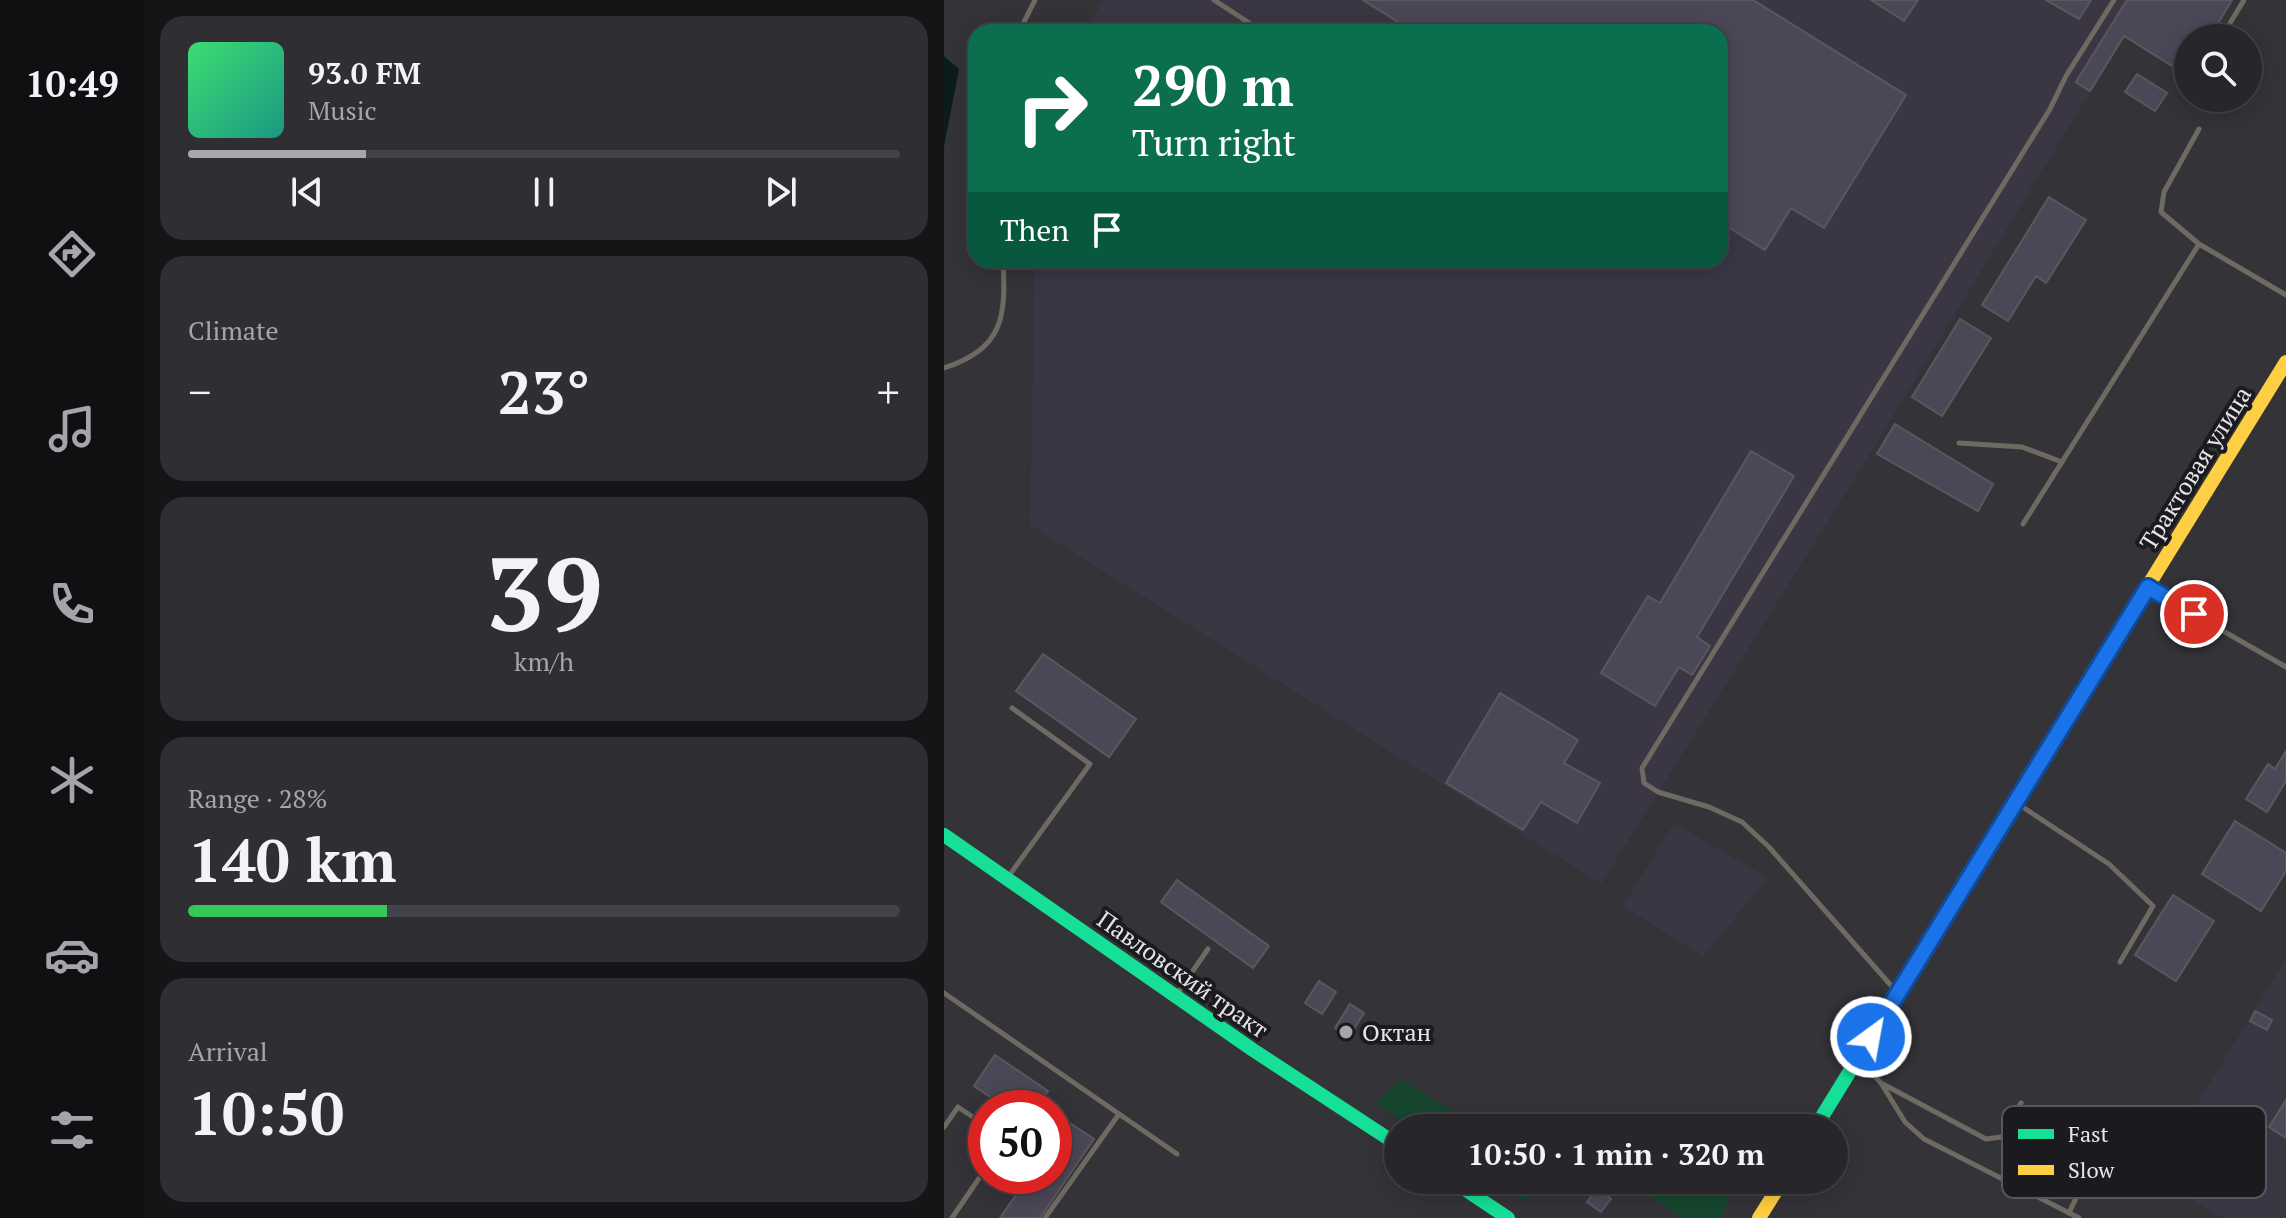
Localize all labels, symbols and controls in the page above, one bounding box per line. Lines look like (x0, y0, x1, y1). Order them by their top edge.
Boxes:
map controls (2174, 24, 2262, 112)
button: search (2174, 24, 2262, 112)
text: 290 m (1132, 48, 1294, 122)
text: 93.0 FM (308, 53, 421, 93)
icon: right (1000, 56, 1104, 160)
text: 10:49 (25, 60, 119, 107)
text: Music (308, 93, 377, 127)
text: Turn right (1132, 119, 1296, 166)
icon: previous (285, 170, 329, 214)
icon: pause (522, 170, 566, 214)
icon: next (759, 170, 803, 214)
icon: arrive (1085, 208, 1129, 252)
text: Then (1000, 210, 1069, 250)
icon: directions (44, 226, 100, 282)
text: Climate (188, 313, 279, 347)
text: 23° (498, 352, 590, 431)
text: − (188, 362, 211, 421)
text: + (877, 362, 900, 421)
street label: Трактовая улица (2132, 380, 2258, 556)
icon: music (44, 401, 100, 457)
text: 39 (485, 523, 603, 661)
icon: phone (44, 576, 100, 632)
pin (2160, 580, 2228, 648)
icon: arrive (2172, 592, 2216, 636)
text: km/h (514, 644, 574, 678)
icon: climate (44, 752, 100, 808)
text: Range · 28% (188, 781, 327, 815)
text: 140 km (188, 820, 396, 899)
street label: Павловский тракт (1091, 903, 1275, 1045)
icon: car (44, 927, 100, 983)
position arrow (1829, 995, 1913, 1079)
place label: Октан (1362, 1016, 1431, 1048)
marker: Октан (1337, 1023, 1355, 1041)
text: Arrival (188, 1034, 268, 1068)
text: 10:50 (188, 1073, 344, 1152)
speed limit sign: 50 (968, 1090, 1072, 1194)
icon: filters (44, 1102, 100, 1158)
legend (2002, 1106, 2266, 1198)
text: Fast (2068, 1119, 2109, 1148)
text: 10:50 · 1 min · 320 m (1468, 1134, 1764, 1174)
text: Slow (2068, 1155, 2115, 1184)

